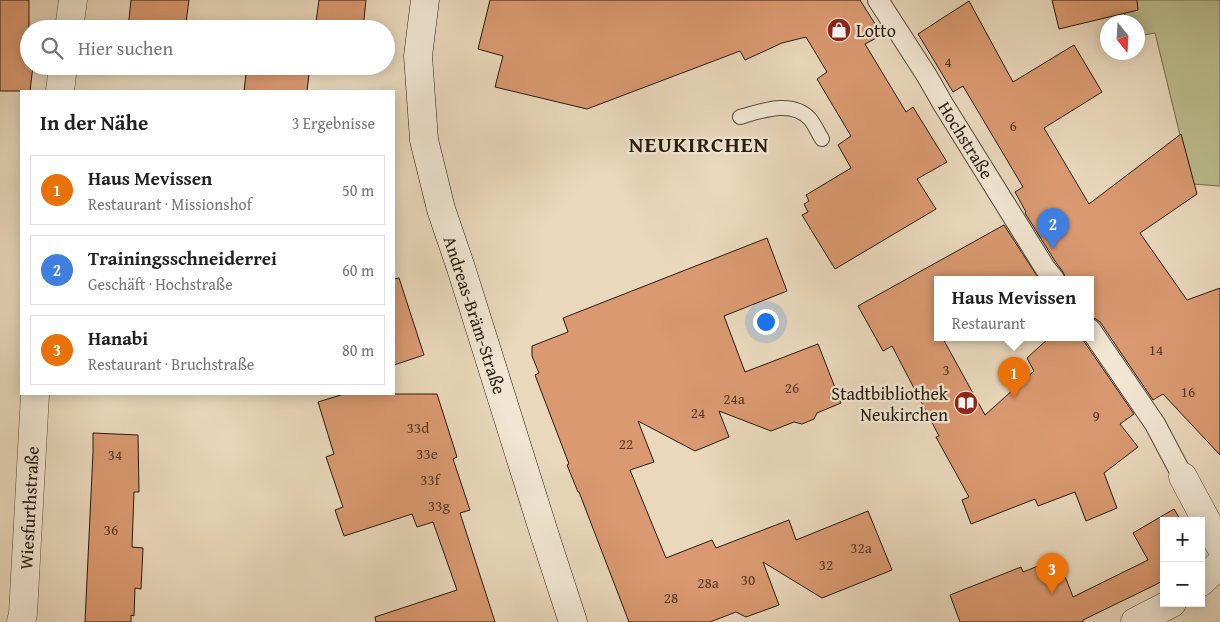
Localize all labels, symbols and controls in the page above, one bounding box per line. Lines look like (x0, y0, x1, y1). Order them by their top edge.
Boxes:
north arrow (1100, 15, 1145, 60)
shop icon: Lotto (826, 17, 852, 43)
place label: Lotto (856, 17, 896, 44)
search box (20, 20, 395, 75)
icon: search (38, 34, 66, 62)
text: Hier suchen (78, 34, 173, 62)
house number: 4 (944, 51, 952, 72)
street label: Hochstraße (931, 96, 1001, 184)
text: In der Nähe (40, 107, 148, 138)
text: 3 Ergebnisse (292, 111, 375, 135)
house number: 6 (1009, 115, 1017, 136)
district label: NEUKIRCHEN (629, 128, 769, 160)
text: Haus Mevissen (88, 164, 212, 192)
text: 1 (53, 178, 61, 202)
text: 50 m (342, 178, 374, 202)
text: Restaurant · Missionshof (88, 192, 252, 216)
pin: 2 (1037, 208, 1069, 249)
street label: Andreas-Bräm-Straße (437, 232, 513, 398)
text: Trainingsschneiderrei (88, 244, 277, 272)
text: 2 (53, 258, 61, 282)
text: 60 m (342, 258, 374, 282)
text: Geschäft · Hochstraße (88, 272, 233, 296)
popup (934, 276, 1094, 341)
text: Haus Mevissen (952, 283, 1076, 311)
your location (753, 309, 779, 335)
text: Restaurant (952, 311, 1025, 335)
text: Hanabi (88, 324, 148, 352)
text: 3 (53, 338, 61, 362)
text: 80 m (342, 338, 374, 362)
house number: 14 (1149, 339, 1163, 360)
text: Restaurant · Bruchstraße (88, 352, 254, 376)
pin: 1 (998, 357, 1030, 398)
house number: 3 (942, 359, 950, 380)
house number: 26 (785, 377, 799, 398)
place label: Stadtbibliothek Neukirchen (831, 380, 949, 428)
house number: 16 (1181, 381, 1195, 402)
house number: 24a (723, 388, 745, 409)
library icon: Stadtbibliothek Neukirchen (953, 390, 979, 416)
house number: 24 (691, 402, 705, 423)
house number: 9 (1092, 405, 1100, 426)
house number: 33d (407, 417, 429, 438)
house number: 22 (619, 433, 633, 454)
house number: 33e (416, 443, 438, 464)
house number: 34 (108, 444, 122, 465)
street label: Wiesfurthstraße (12, 446, 46, 570)
house number: 33f (420, 469, 442, 490)
house number: 33g (428, 495, 450, 516)
map controls (1160, 517, 1205, 607)
button: + (1160, 517, 1205, 562)
house number: 36 (104, 519, 118, 540)
house number: 32a (850, 537, 872, 558)
pin: 3 (1036, 553, 1068, 594)
house number: 32 (819, 554, 833, 575)
button: − (1160, 562, 1205, 607)
house number: 30 (741, 569, 755, 590)
house number: 28a (697, 572, 719, 593)
house number: 28 (664, 587, 678, 608)

